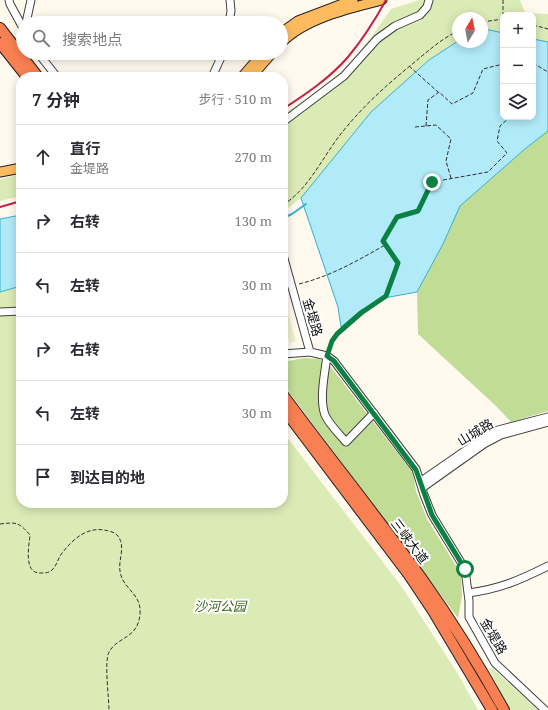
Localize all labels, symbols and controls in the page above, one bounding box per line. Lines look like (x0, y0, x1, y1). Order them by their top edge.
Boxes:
north arrow (452, 12, 488, 48)
map controls (500, 12, 536, 120)
button: + (500, 12, 536, 48)
search box (16, 16, 288, 60)
icon: search (30, 27, 52, 49)
text: 搜索地点 (62, 29, 122, 49)
button: − (500, 48, 536, 84)
button: layers (500, 84, 536, 120)
text: 7 分钟 (32, 88, 80, 111)
text: 步行 · 510 m (199, 90, 272, 108)
text: 直行 (70, 138, 100, 158)
icon: ahead (32, 146, 54, 168)
text: 270 m (235, 148, 272, 166)
text: 金堤路 (70, 159, 109, 177)
route end (423, 173, 441, 191)
icon: right (32, 210, 54, 232)
text: 右转 (70, 211, 100, 231)
text: 130 m (235, 212, 272, 230)
icon: left (32, 274, 54, 296)
text: 左转 (70, 275, 100, 295)
text: 30 m (242, 276, 272, 294)
street label: 金堤路 (299, 296, 327, 338)
icon: right (32, 338, 54, 360)
text: 右转 (70, 339, 100, 359)
text: 50 m (242, 340, 272, 358)
icon: left (32, 402, 54, 424)
text: 左转 (70, 403, 100, 423)
text: 30 m (242, 404, 272, 422)
street label: 山城路 (454, 414, 496, 450)
icon: arrive (32, 466, 54, 488)
text: 到达目的地 (70, 467, 145, 487)
street label: 三峡大道 (387, 515, 433, 567)
route start (456, 560, 474, 578)
park label: 沙河公园 (194, 597, 248, 615)
street label: 金堤路 (476, 615, 512, 657)

